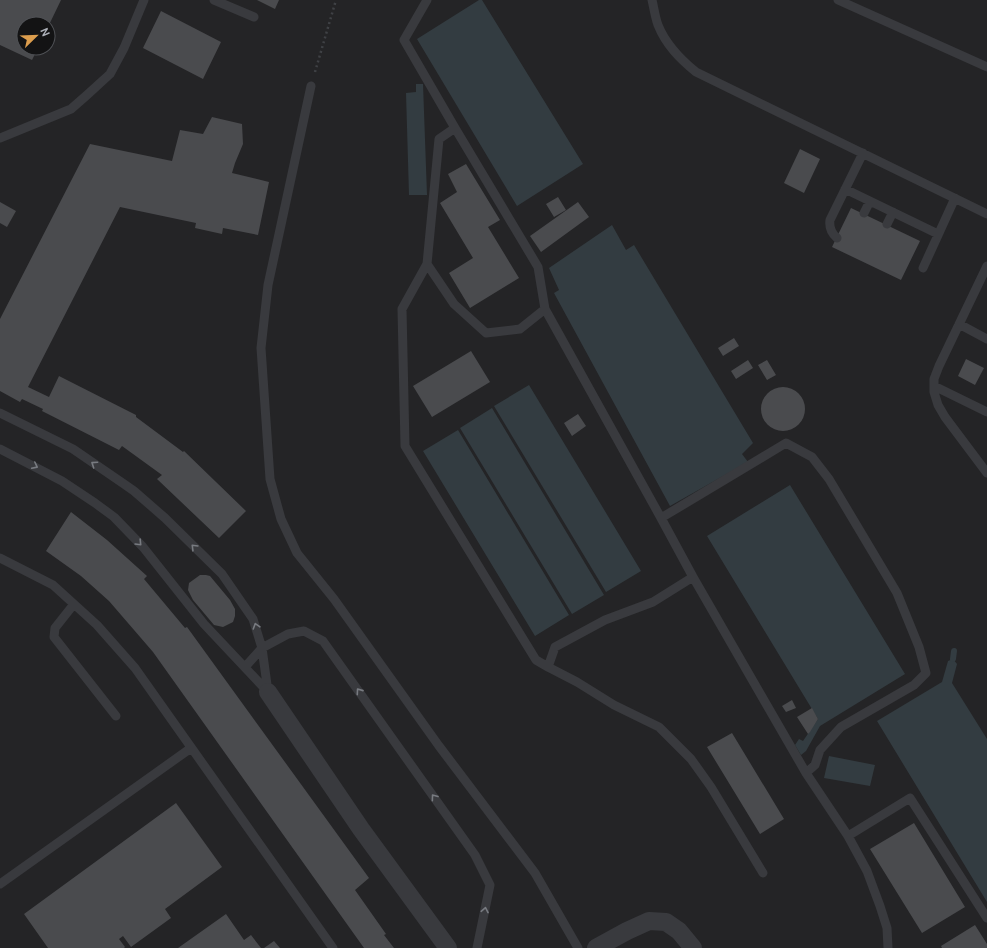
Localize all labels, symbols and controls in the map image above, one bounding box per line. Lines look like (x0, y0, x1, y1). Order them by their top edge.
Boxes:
north arrow (16, 16, 56, 56)
text: N (36, 26, 52, 39)
one-way arrow (31, 462, 38, 469)
one-way arrow (92, 462, 99, 469)
one-way arrow (134, 538, 142, 546)
one-way arrow (191, 544, 199, 552)
one-way arrow (252, 623, 261, 630)
one-way arrow (357, 688, 364, 695)
one-way arrow (432, 794, 439, 801)
one-way arrow (480, 907, 488, 913)

